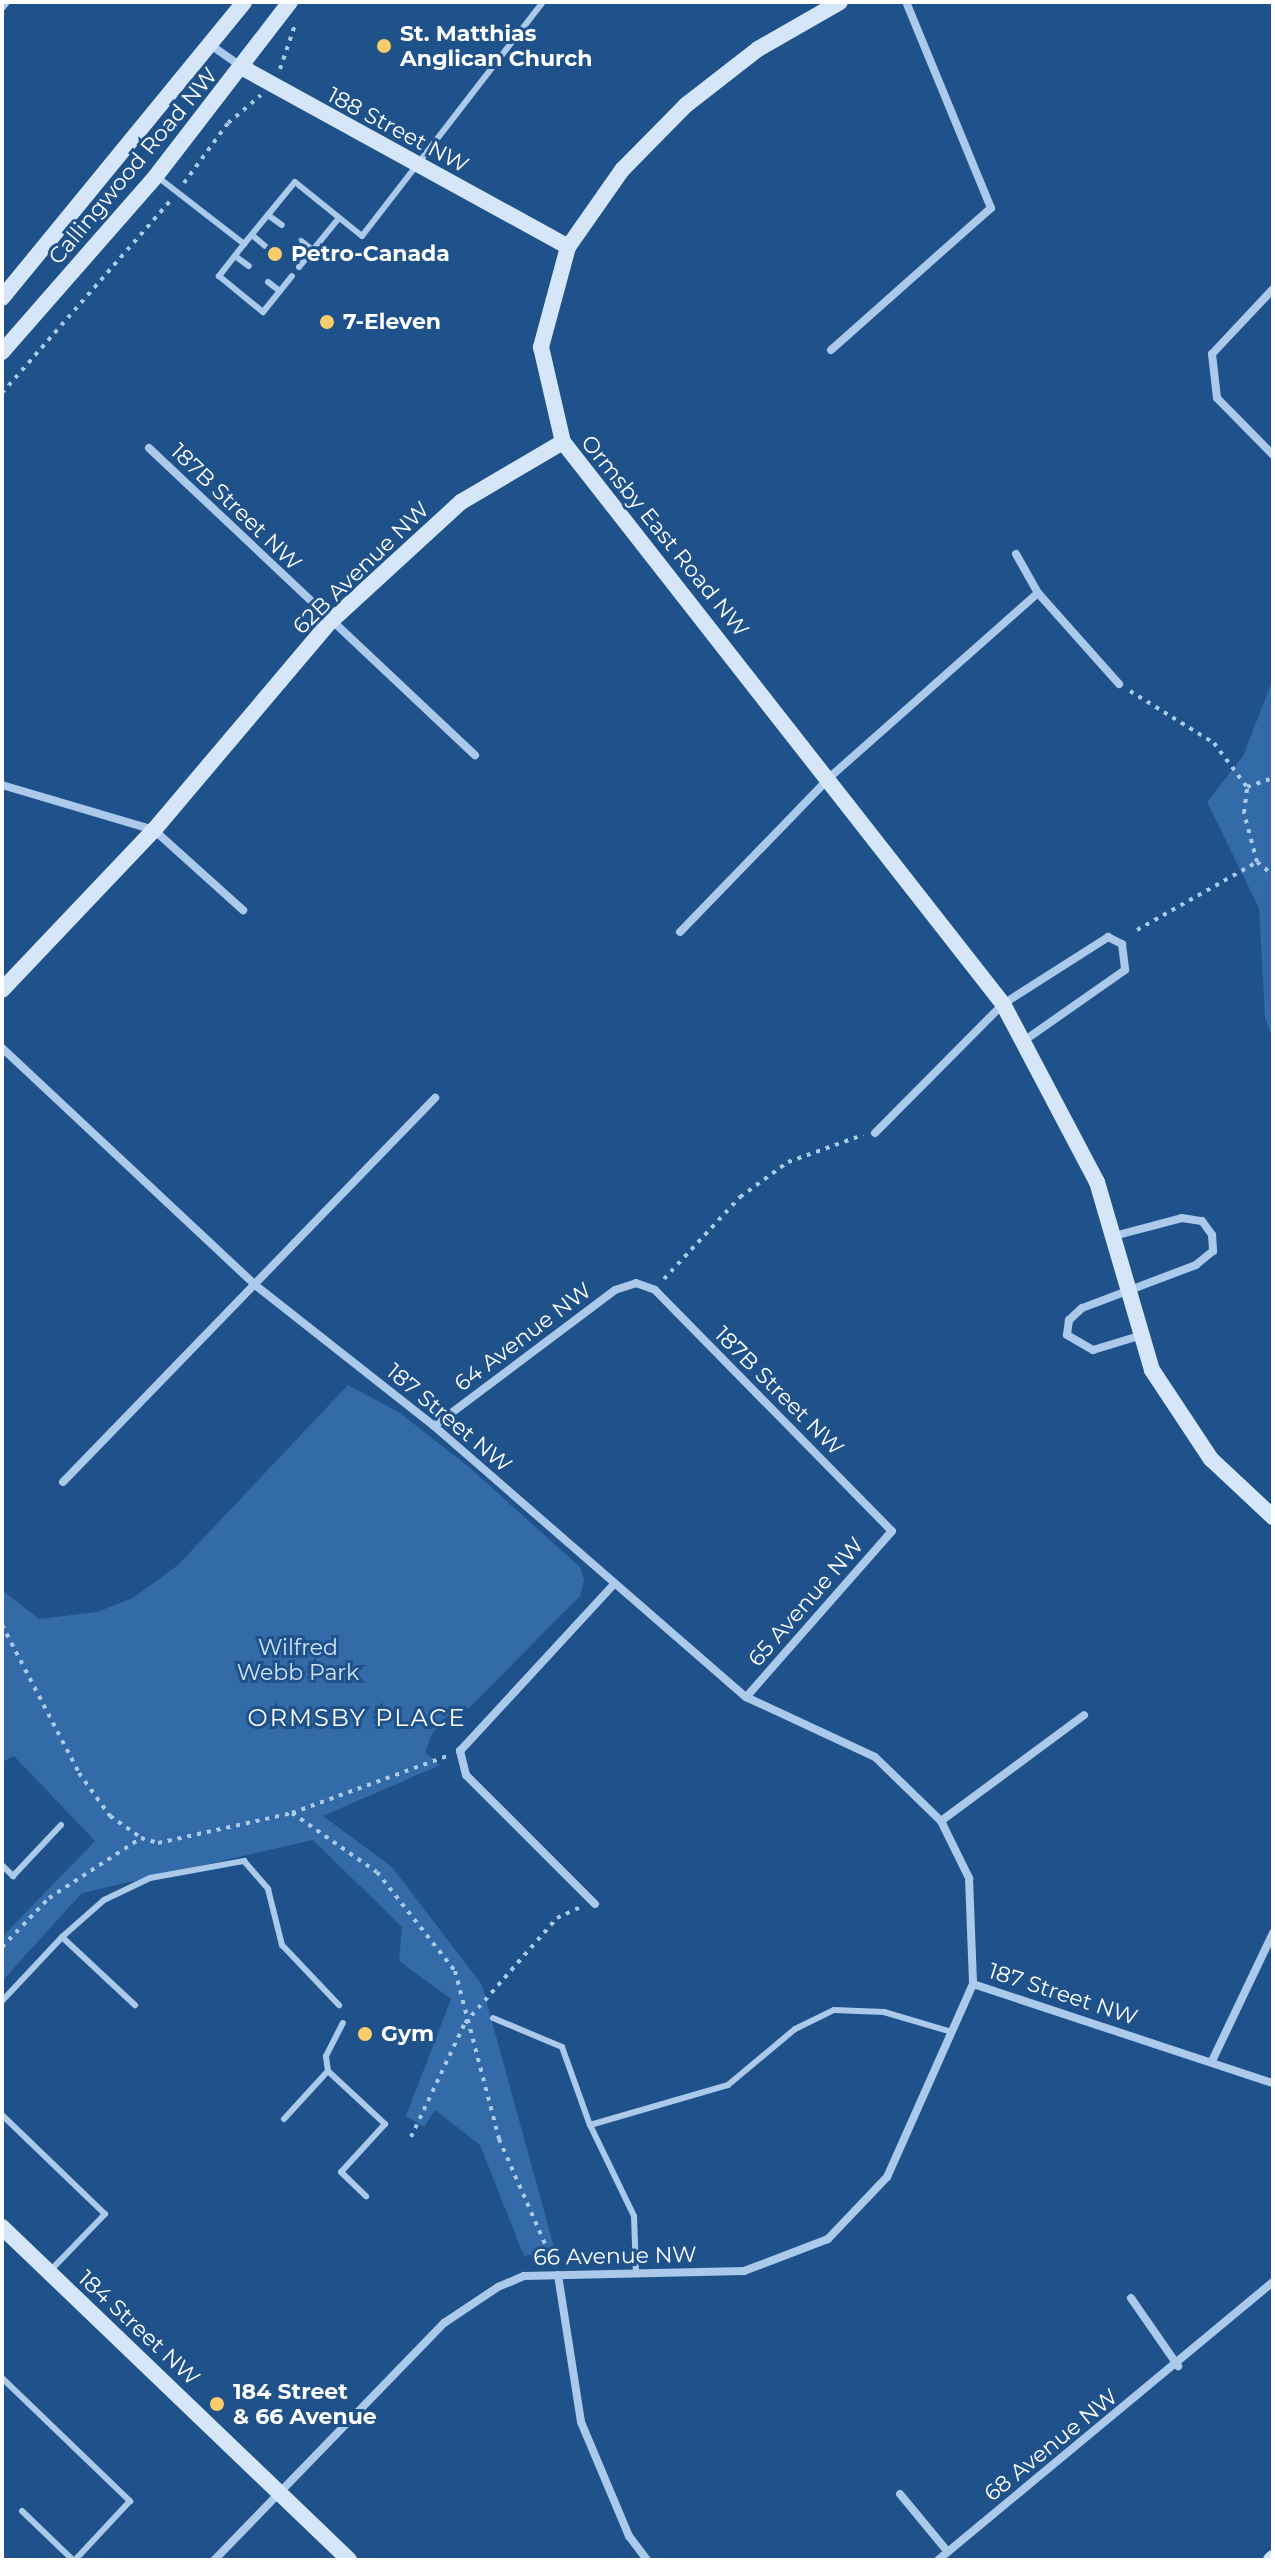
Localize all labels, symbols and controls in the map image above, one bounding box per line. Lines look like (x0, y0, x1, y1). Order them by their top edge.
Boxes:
place label: St. Matthias Anglican Church (400, 20, 592, 72)
marker: St. Matthias Anglican Church (375, 37, 393, 55)
street label: Callingwood Road NW (43, 62, 223, 270)
street label: 188 Street NW (323, 82, 473, 178)
place label: Petro-Canada (291, 241, 450, 267)
marker: Petro-Canada (266, 245, 284, 263)
place label: 7-Eleven (343, 309, 441, 335)
marker: 7-Eleven (318, 313, 336, 331)
street label: Ormsby East Road NW (576, 430, 754, 642)
street label: 187B Street NW (165, 438, 307, 576)
street label: 62B Avenue NW (287, 496, 435, 640)
street label: 64 Avenue NW (449, 1277, 597, 1397)
street label: 187B Street NW (709, 1321, 849, 1461)
street label: 187 Street NW (381, 1358, 517, 1478)
street label: 65 Avenue NW (743, 1532, 869, 1672)
park label: Wilfred Webb Park (237, 1634, 359, 1686)
district label: ORMSBY PLACE (248, 1704, 466, 1732)
street label: 187 Street NW (985, 1958, 1141, 2030)
place label: Gym (381, 2021, 434, 2047)
marker: Gym (356, 2025, 374, 2043)
street label: 66 Avenue NW (533, 2241, 697, 2271)
street label: 184 Street NW (73, 2265, 205, 2391)
place label: 184 Street & 66 Avenue (233, 2378, 377, 2430)
street label: 68 Avenue NW (979, 2383, 1123, 2507)
marker: 184 Street & 66 Avenue (208, 2395, 226, 2413)

